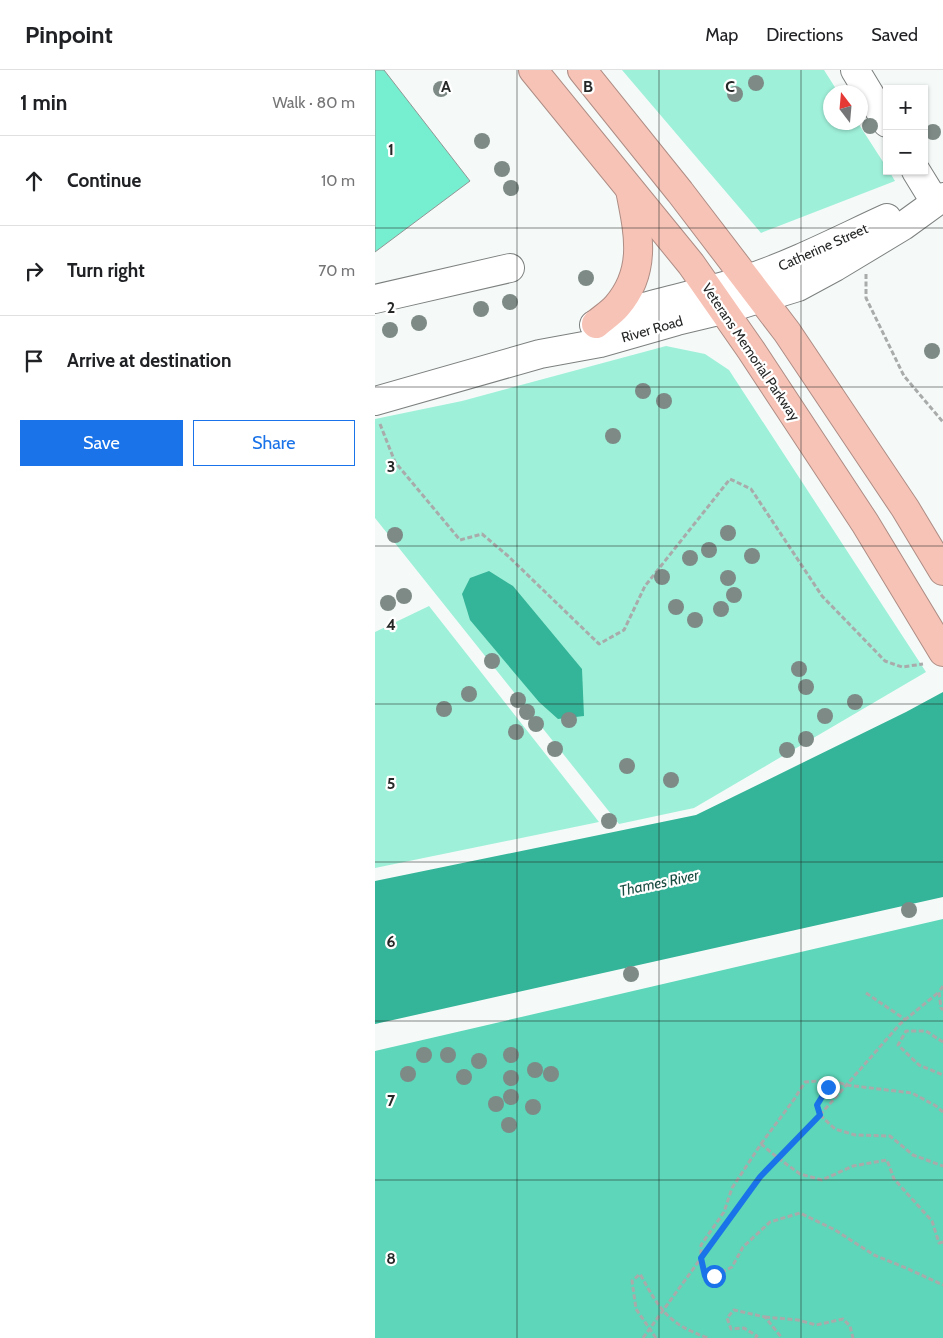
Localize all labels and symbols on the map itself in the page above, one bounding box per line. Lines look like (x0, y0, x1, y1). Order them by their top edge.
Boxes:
text: A (441, 77, 451, 96)
text: B (583, 77, 593, 96)
text: C (725, 77, 735, 96)
north arrow (823, 85, 868, 130)
text: 1 (388, 140, 394, 159)
street label: Catherine Street (775, 219, 871, 275)
street label: Veterans Memorial Parkway (698, 280, 804, 424)
text: 2 (387, 298, 395, 317)
street label: River Road (619, 312, 685, 346)
text: 3 (387, 457, 395, 476)
text: 4 (386, 615, 396, 634)
text: 5 (387, 774, 395, 793)
water label: Thames River (618, 866, 702, 900)
text: 6 (387, 932, 396, 951)
route end (817, 1076, 840, 1099)
text: 7 (387, 1091, 396, 1110)
text: 8 (386, 1249, 396, 1268)
route start (703, 1265, 726, 1288)

